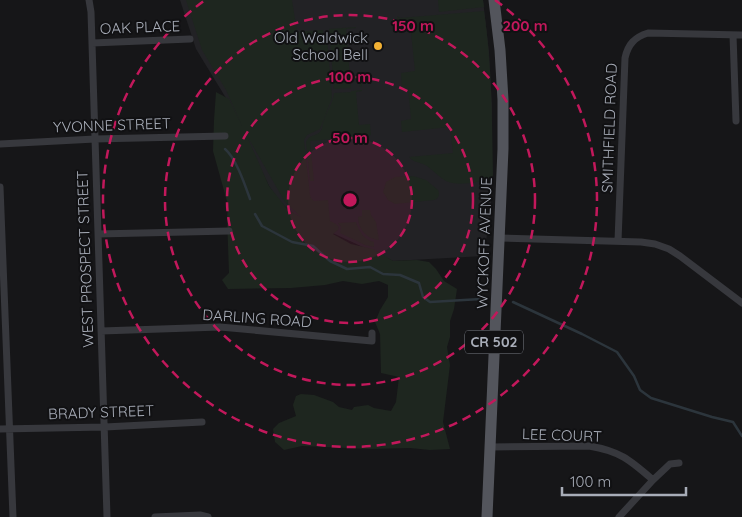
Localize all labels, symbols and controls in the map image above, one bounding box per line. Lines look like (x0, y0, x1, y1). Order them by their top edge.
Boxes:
street label: OAK PLACE (100, 16, 180, 38)
text: 150 m (392, 16, 434, 35)
text: 200 m (503, 16, 548, 35)
place label: Old Waldwick School Bell (274, 28, 368, 64)
marker: Old Waldwick School Bell (372, 40, 384, 52)
street label: SMITHFIELD ROAD (597, 63, 621, 193)
text: 100 m (329, 67, 371, 86)
street label: YVONNE STREET (53, 113, 171, 137)
text: 50 m (332, 128, 368, 147)
street label: WEST PROSPECT STREET (72, 170, 98, 348)
street label: WYCKOFF AVENUE (472, 177, 496, 309)
centre of rings (341, 191, 359, 209)
street label: DARLING ROAD (202, 305, 312, 331)
road number: CR 502 (465, 331, 523, 354)
street label: BRADY STREET (48, 401, 154, 423)
street label: LEE COURT (522, 424, 602, 446)
scale bar (562, 464, 686, 496)
text: 100 m (570, 472, 611, 491)

